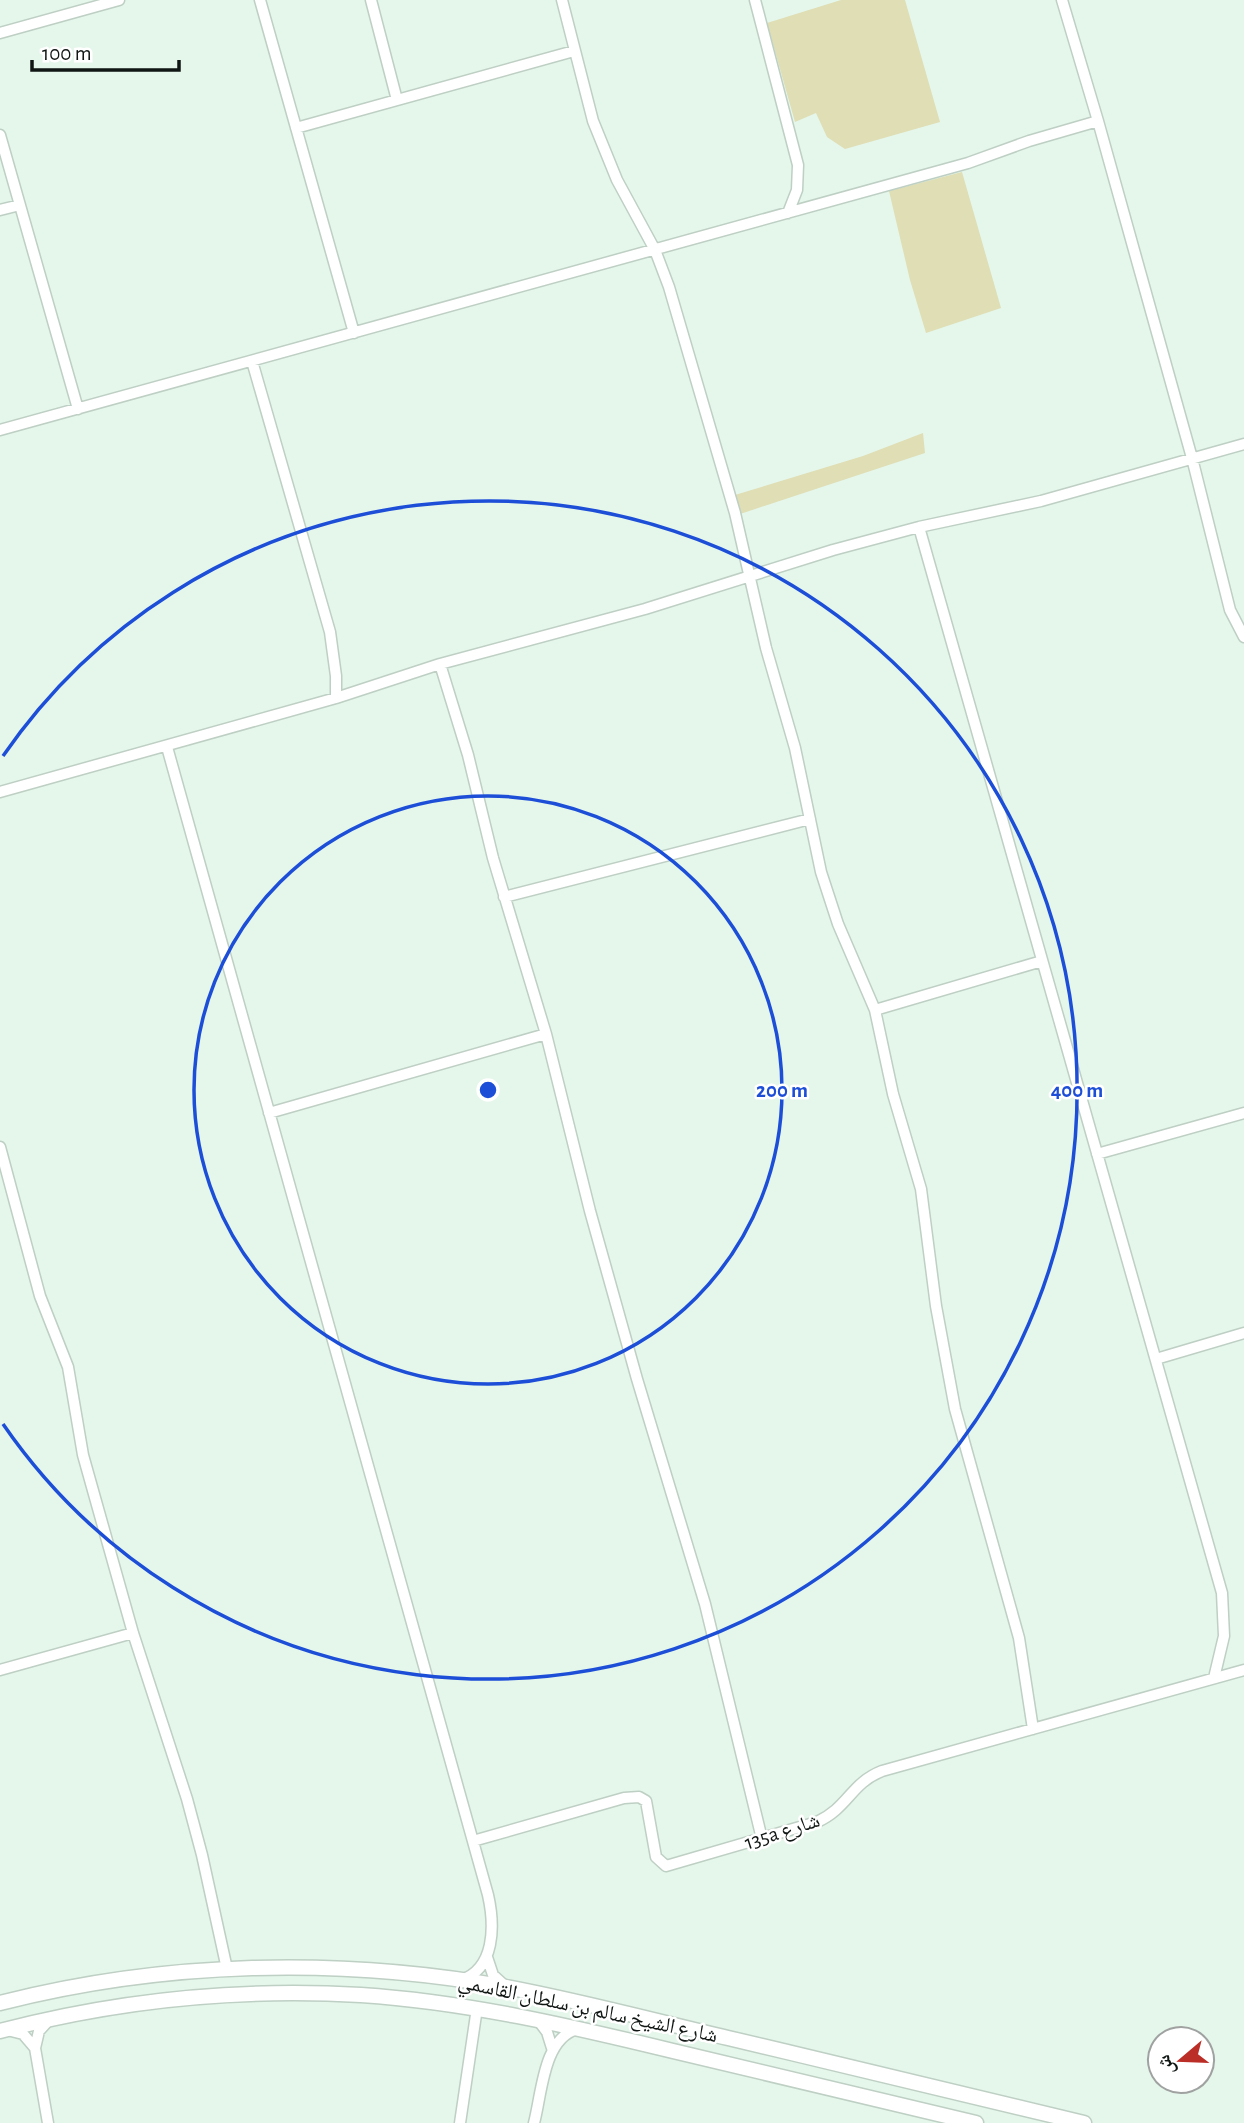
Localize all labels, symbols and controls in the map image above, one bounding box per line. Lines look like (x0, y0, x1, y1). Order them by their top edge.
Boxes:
scale bar (32, 28, 178, 72)
text: 100 m (42, 43, 92, 64)
centre of rings (476, 1078, 500, 1102)
text: 200 m (756, 1080, 808, 1101)
text: 400 m (1051, 1080, 1103, 1101)
street label: 135a شارع (742, 1809, 823, 1855)
street label: شارع الشيخ سالم بن سلطان القاسمي (455, 1971, 719, 2051)
north arrow (1146, 2025, 1216, 2095)
text: ش (1154, 2052, 1180, 2078)

